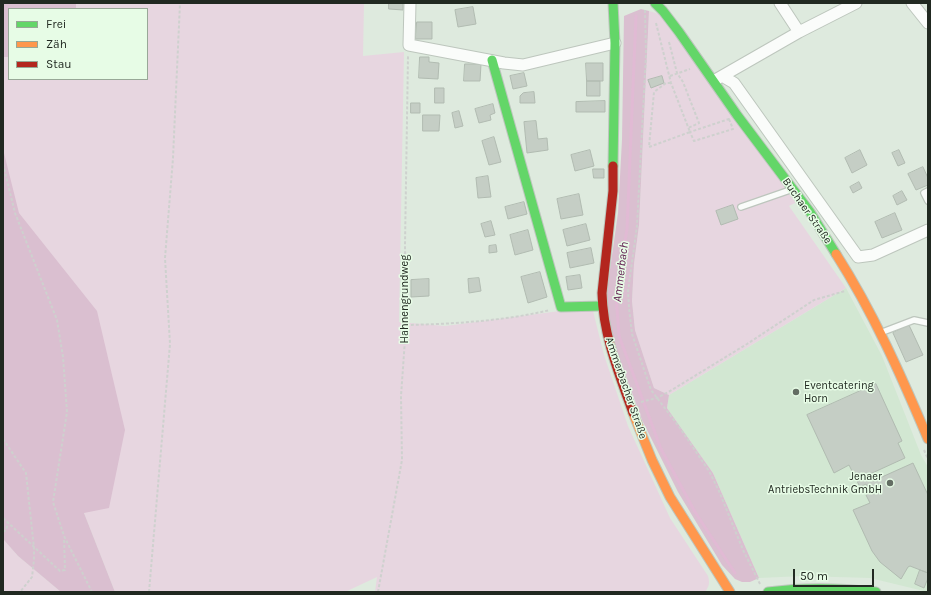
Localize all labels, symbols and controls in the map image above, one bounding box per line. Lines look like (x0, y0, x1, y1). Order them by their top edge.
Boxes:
legend (8, 8, 148, 80)
text: Frei (46, 17, 66, 31)
text: Zäh (46, 37, 67, 51)
text: Stau (46, 57, 72, 71)
street label: Buchaer Straße (779, 176, 835, 246)
water label: Ammerbach (610, 241, 632, 303)
street label: Hahnengrundweg (398, 255, 412, 343)
street label: Ammerbacher Straße (602, 335, 650, 441)
place label: Eventcatering Horn (804, 379, 874, 405)
marker: Eventcatering Horn (791, 387, 801, 397)
place label: Jenaer AntriebsTechnik GmbH (768, 470, 882, 496)
marker: Jenaer AntriebsTechnik GmbH (885, 478, 895, 488)
scale bar (795, 561, 876, 587)
text: 50 m (800, 569, 828, 583)

